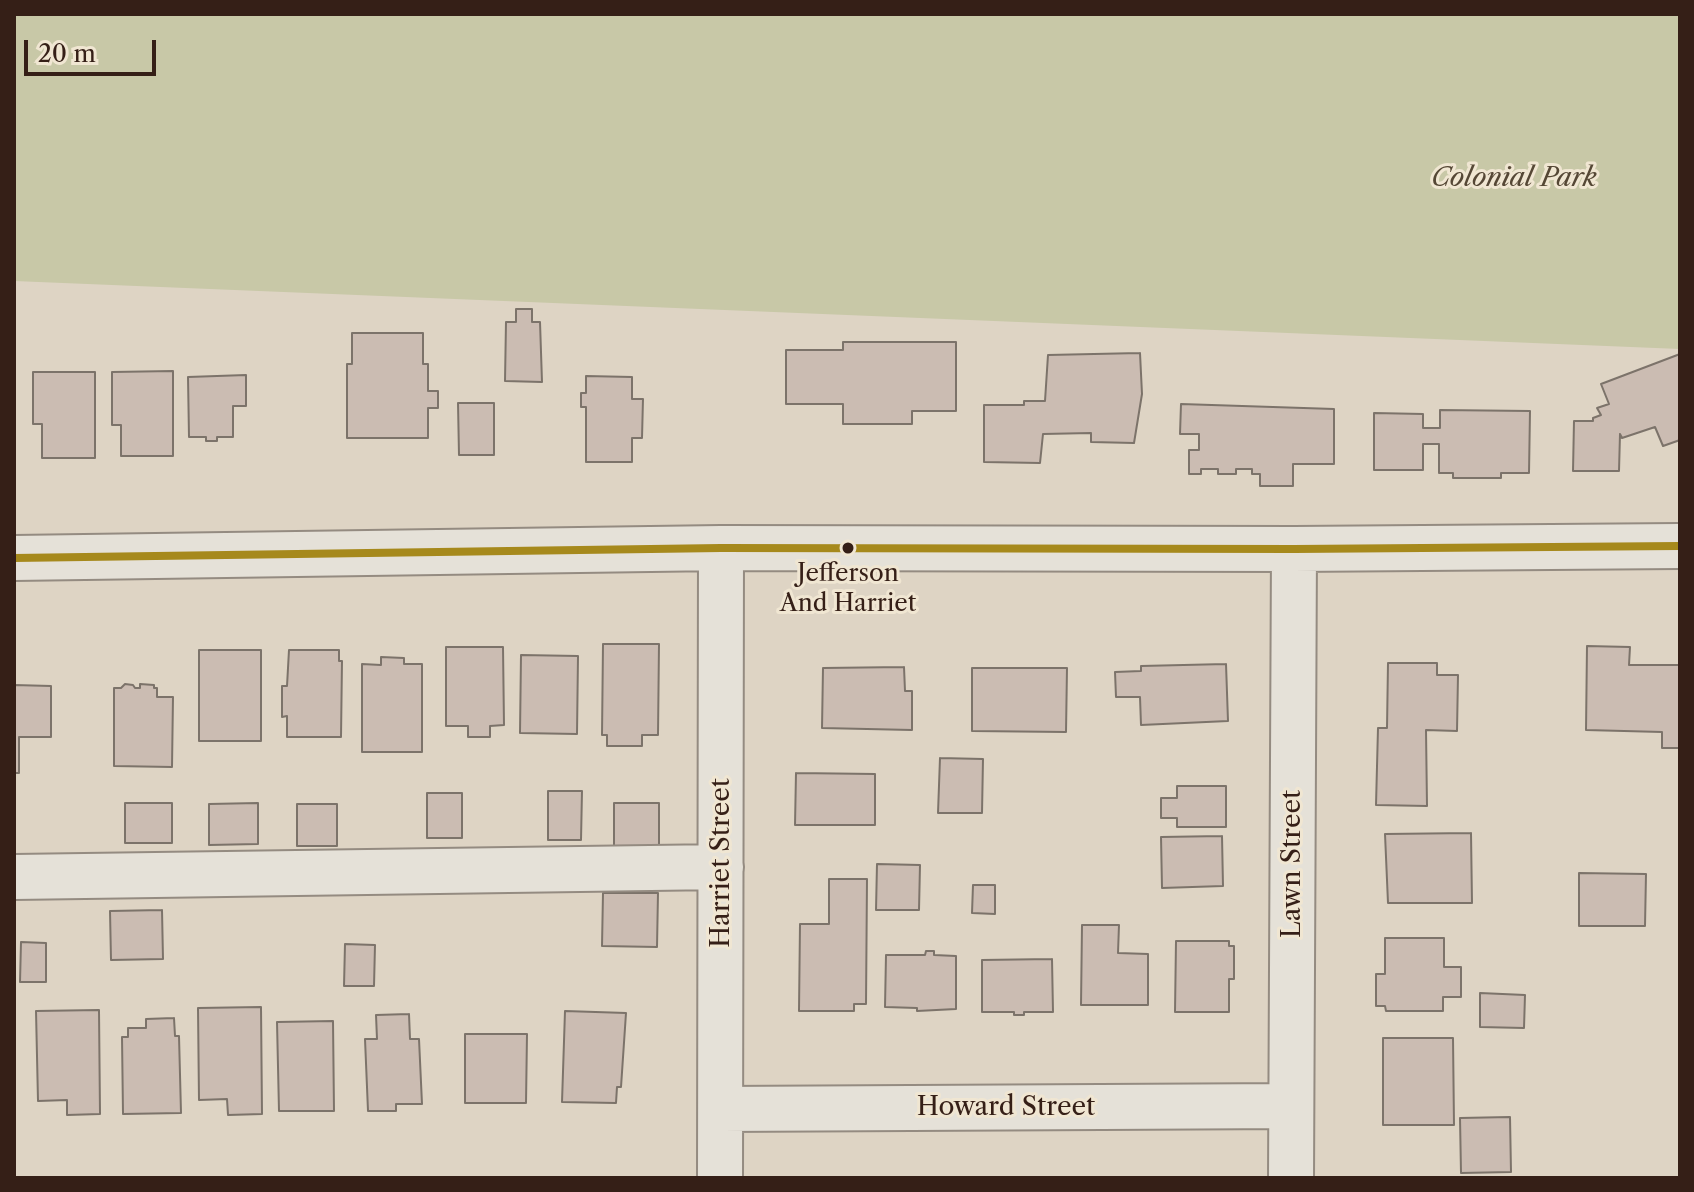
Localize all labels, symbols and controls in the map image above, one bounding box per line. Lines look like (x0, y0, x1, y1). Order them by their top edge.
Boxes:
scale bar (28, 24, 160, 74)
text: 20 m (38, 39, 96, 68)
park label: Colonial Park (1431, 162, 1597, 194)
marker: Jefferson And Harriet (840, 540, 856, 556)
place label: Jefferson And Harriet (780, 560, 916, 616)
street label: Harriet Street (705, 778, 737, 948)
street label: Lawn Street (1276, 790, 1308, 938)
street label: Howard Street (917, 1091, 1095, 1123)

